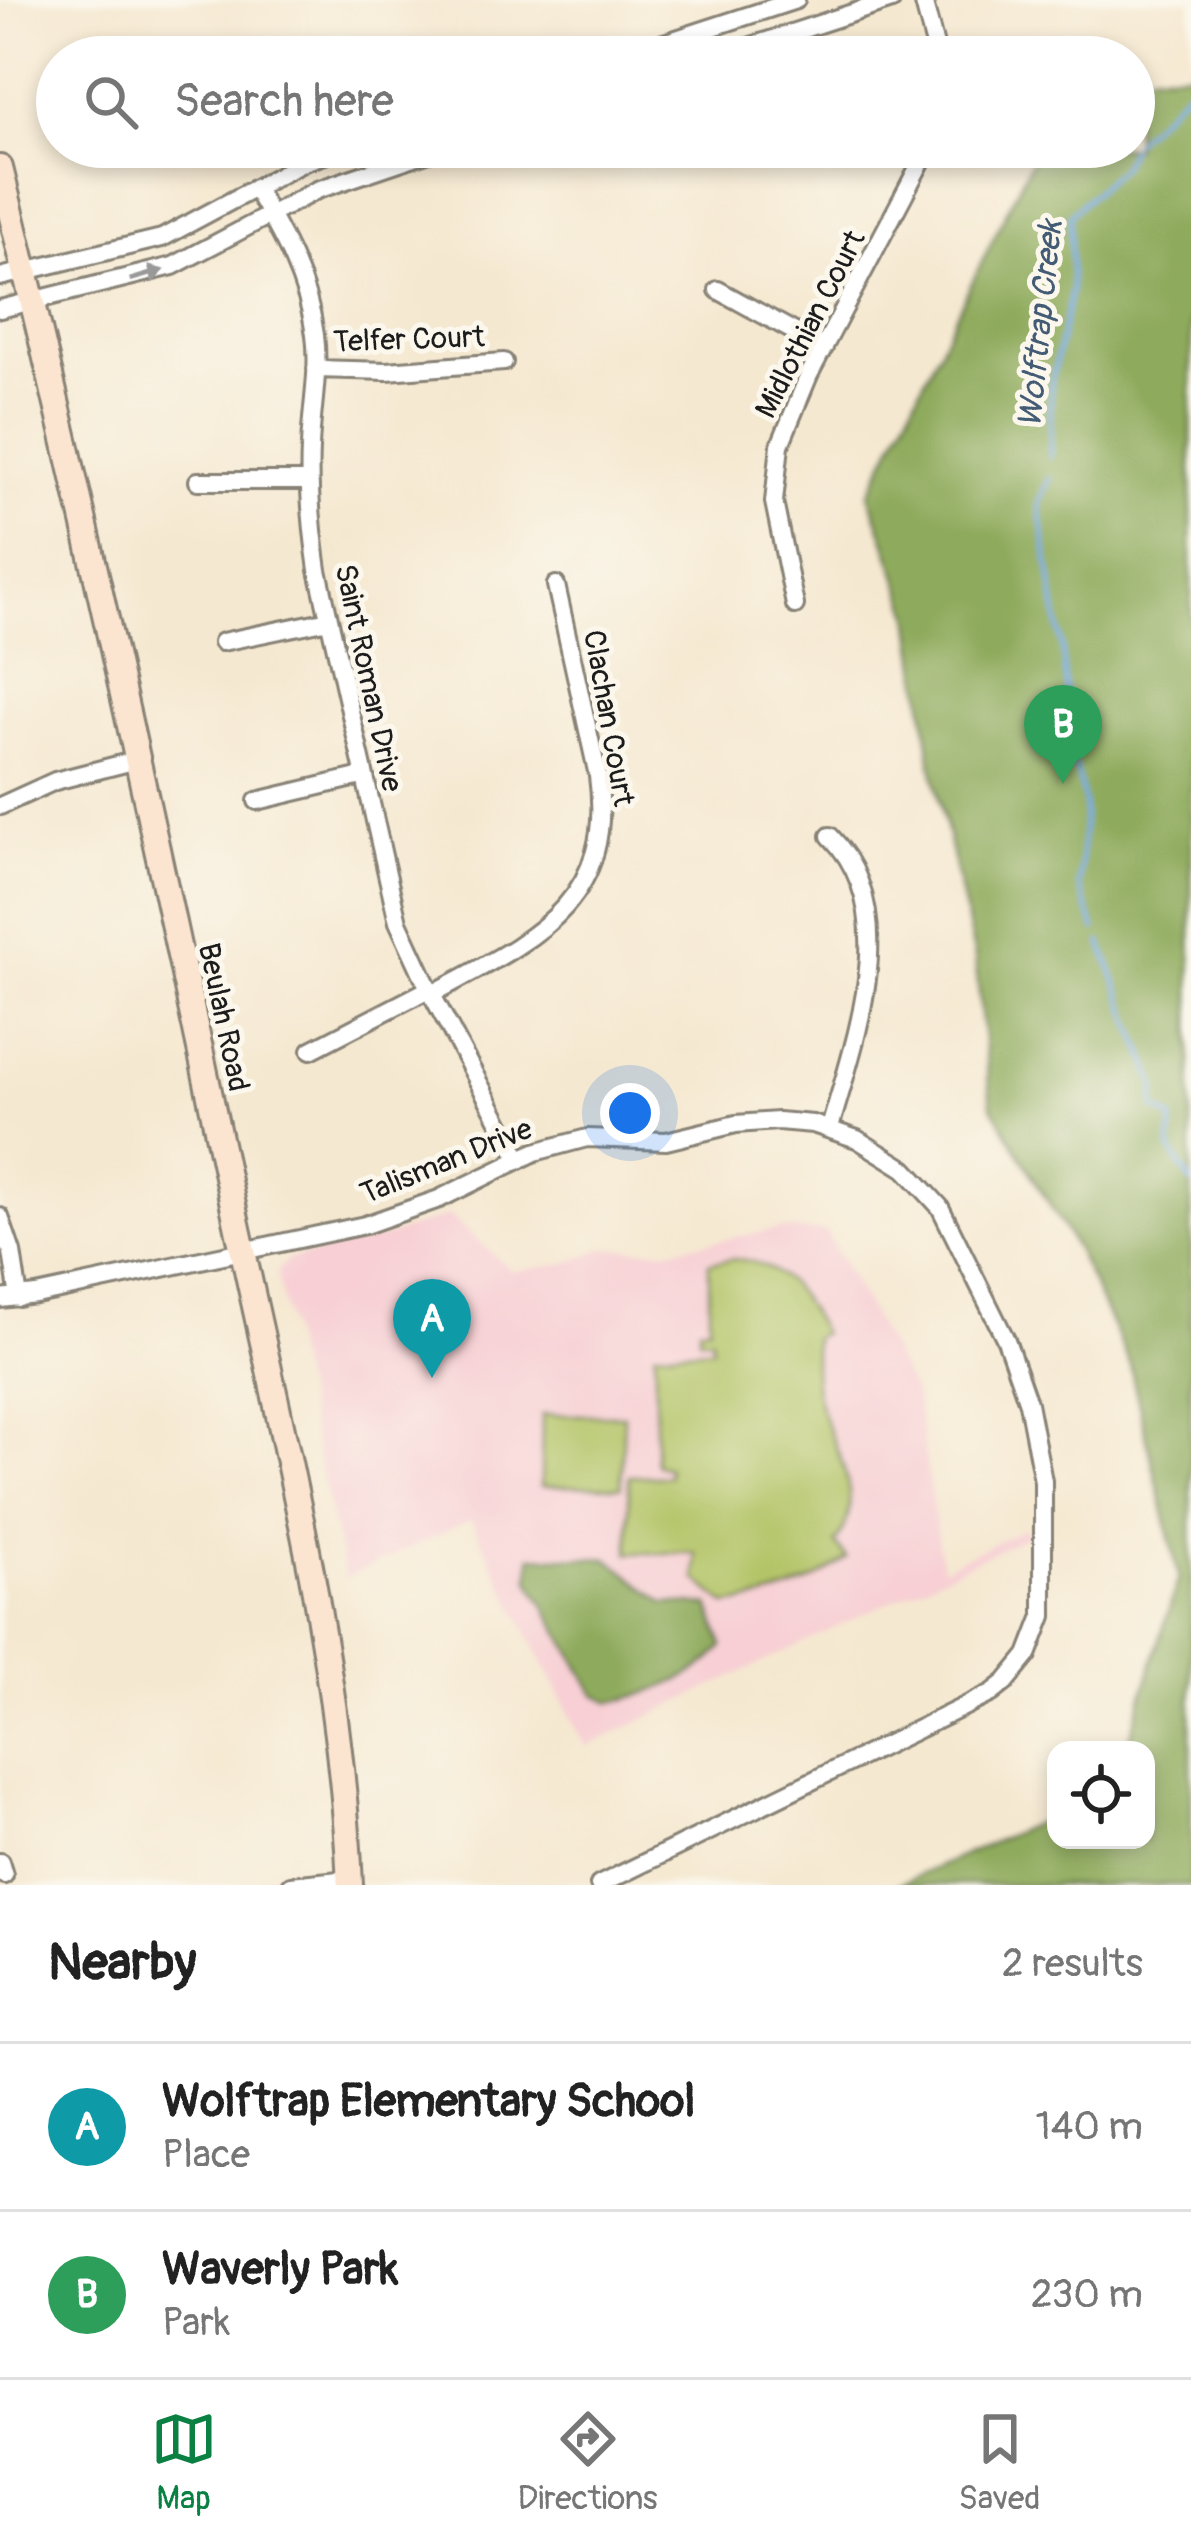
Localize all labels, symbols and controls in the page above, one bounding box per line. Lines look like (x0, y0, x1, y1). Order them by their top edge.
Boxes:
search box (36, 36, 1155, 168)
icon: search (78, 69, 144, 135)
text: Search here (174, 74, 394, 130)
water label: Wolftrap Creek (1009, 215, 1072, 430)
street label: Midlothian Court (747, 223, 874, 424)
one-way arrow (129, 264, 166, 283)
street label: Telfer Court (333, 318, 486, 361)
street label: Saint Roman Drive (326, 561, 411, 795)
street label: Clachan Court (575, 627, 642, 810)
pin: B (1024, 685, 1102, 784)
street label: Beulah Road (190, 940, 257, 1095)
your location (600, 1083, 660, 1143)
street label: Talisman Drive (355, 1110, 538, 1213)
pin: A (393, 1279, 471, 1378)
map controls (1047, 1741, 1155, 1849)
button: locate (1047, 1741, 1155, 1849)
text: Nearby (48, 1931, 196, 1995)
text: 2 results (1002, 1939, 1143, 1988)
text: Wolftrap Elementary School (162, 2074, 695, 2130)
text: A (74, 2102, 100, 2151)
text: 140 m (1035, 2102, 1143, 2151)
text: Place (162, 2130, 250, 2179)
text: Waverly Park (162, 2242, 398, 2298)
text: B (76, 2270, 98, 2319)
text: 230 m (1031, 2270, 1143, 2319)
text: Park (162, 2298, 230, 2347)
tab: Map (151, 2406, 217, 2519)
tab: Directions (518, 2406, 658, 2519)
tab: Saved (959, 2406, 1040, 2519)

